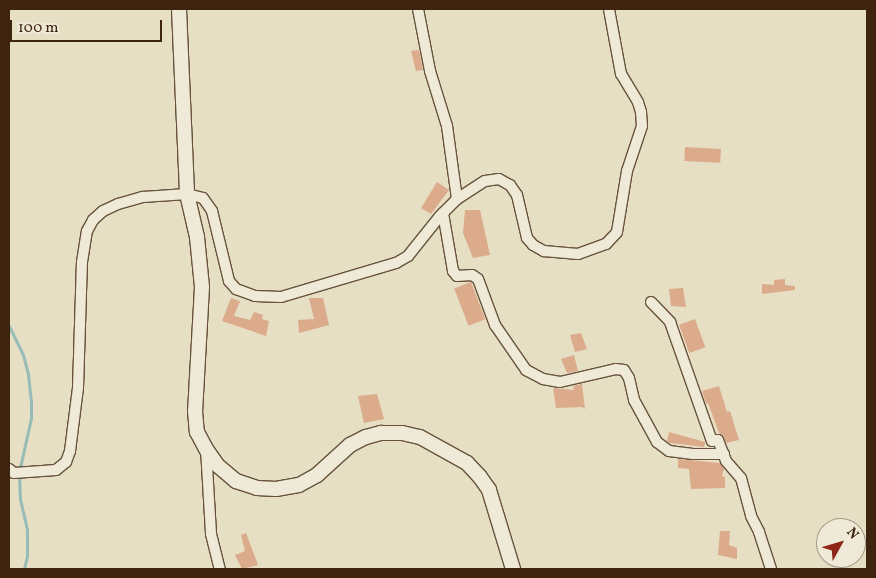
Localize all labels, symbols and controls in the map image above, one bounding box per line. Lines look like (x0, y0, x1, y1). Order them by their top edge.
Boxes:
scale bar (12, 10, 165, 42)
text: 100 m (18, 18, 58, 39)
north arrow (816, 518, 866, 568)
text: N (842, 524, 863, 544)

